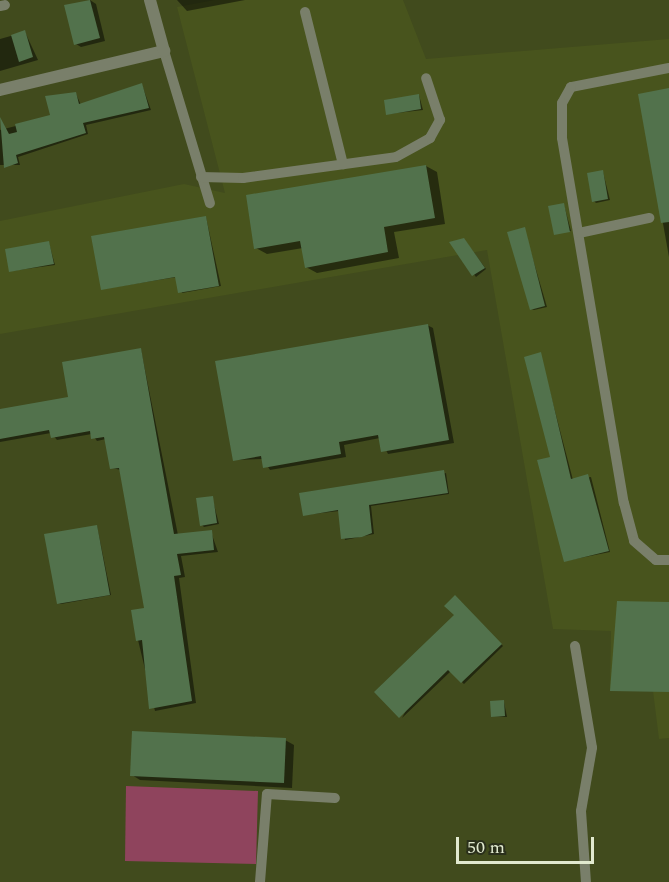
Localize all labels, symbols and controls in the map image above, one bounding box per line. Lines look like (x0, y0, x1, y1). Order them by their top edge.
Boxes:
scale bar (459, 825, 597, 863)
text: 50 m (467, 834, 505, 861)

